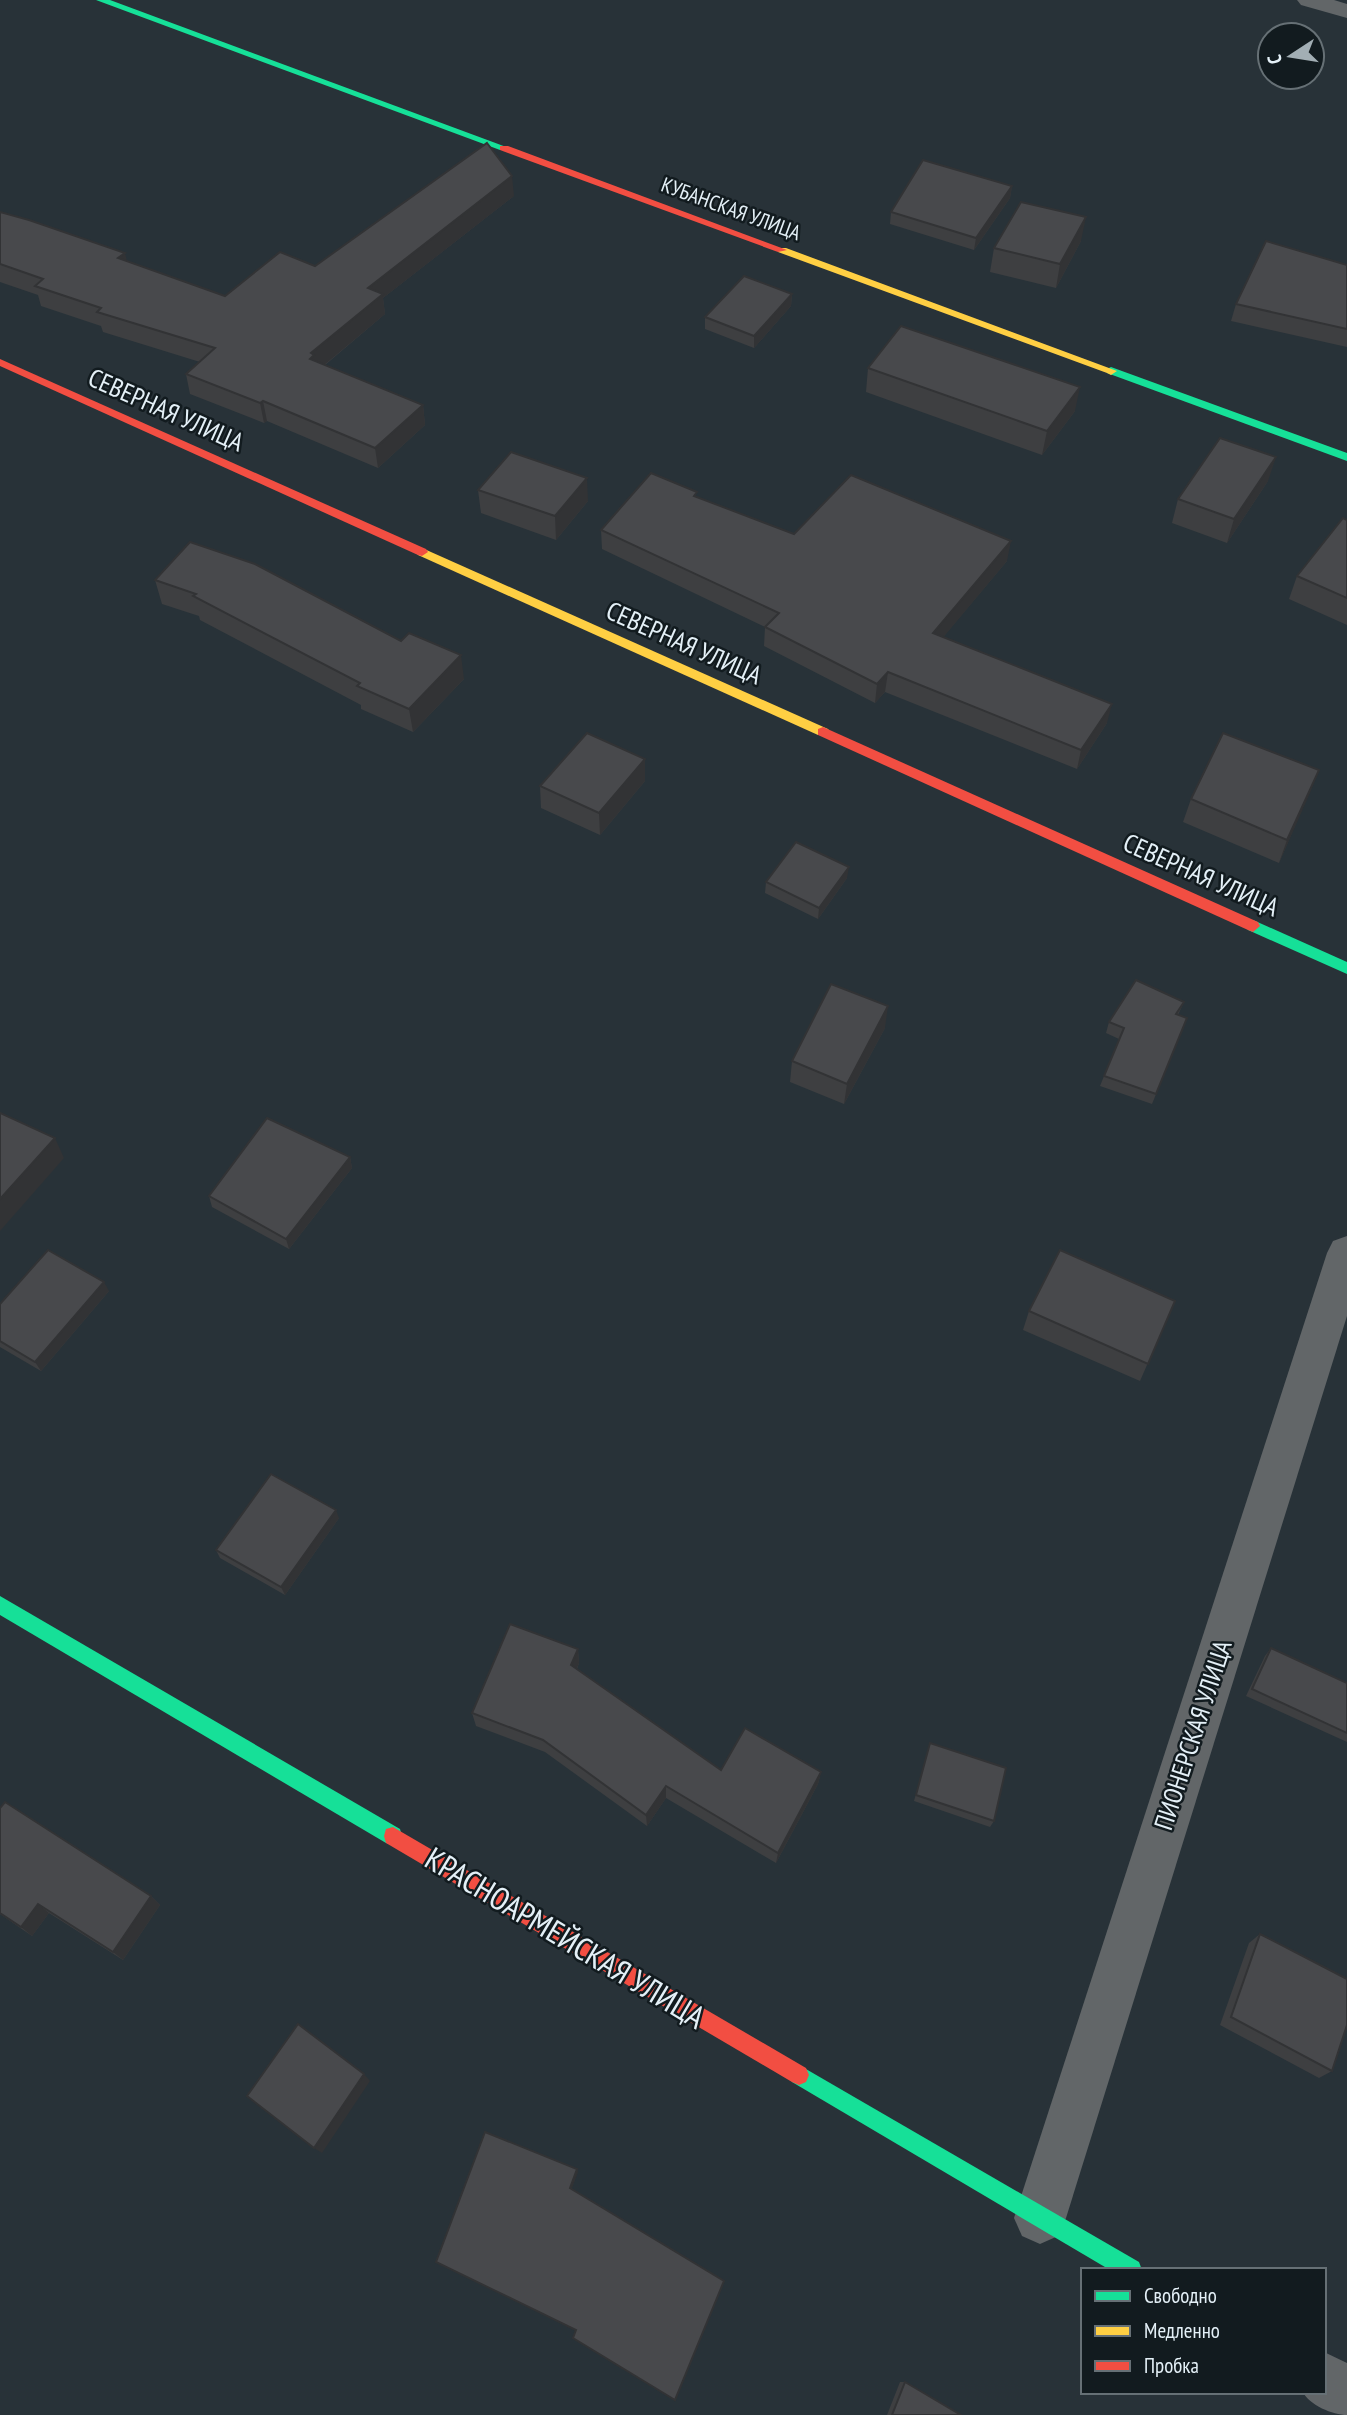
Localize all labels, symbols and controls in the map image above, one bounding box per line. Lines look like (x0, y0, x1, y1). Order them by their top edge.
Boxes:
north arrow (1256, 21, 1326, 91)
text: С (1262, 52, 1287, 66)
street label: КУБАНСКАЯ УЛИЦА (658, 171, 805, 246)
street label: СЕВЕРНАЯ УЛИЦА (83, 361, 250, 459)
street label: СЕВЕРНАЯ УЛИЦА (601, 594, 768, 692)
street label: СЕВЕРНАЯ УЛИЦА (1118, 826, 1285, 924)
street label: ПИОНЕРСКАЯ УЛИЦА (1146, 1635, 1239, 1834)
street label: КРАСНОАРМЕЙСКАЯ УЛИЦА (418, 1837, 713, 2037)
legend (1081, 2268, 1326, 2394)
text: Свободно (1144, 2282, 1217, 2309)
text: Медленно (1144, 2317, 1220, 2344)
text: Пробка (1144, 2352, 1199, 2379)

